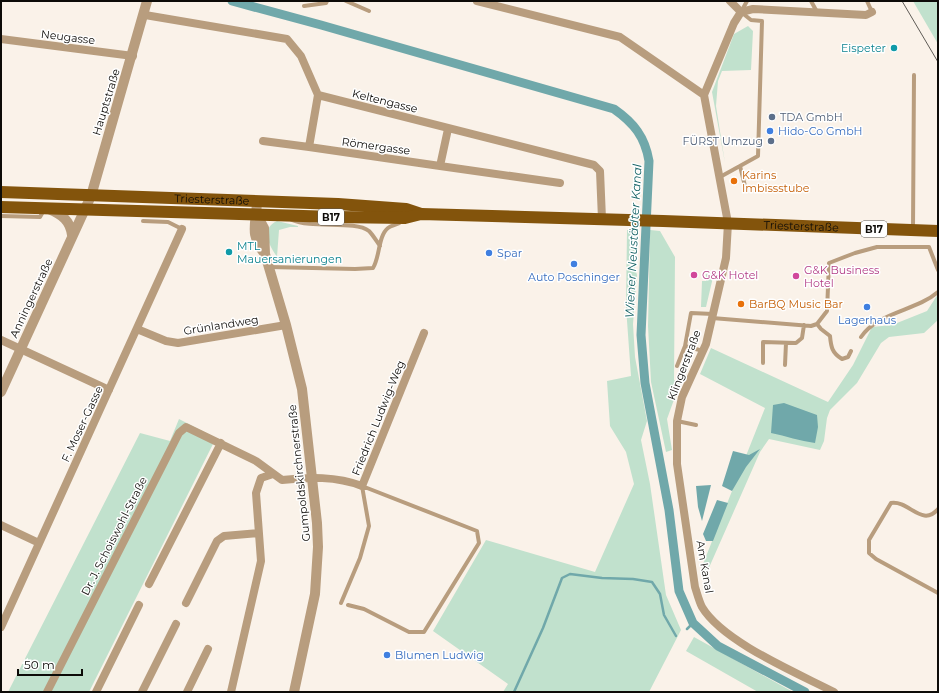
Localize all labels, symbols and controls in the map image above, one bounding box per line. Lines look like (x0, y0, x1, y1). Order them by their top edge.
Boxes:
street label: Neugasse (40, 27, 96, 47)
place label: Eispeter (841, 41, 886, 55)
marker: Eispeter (889, 43, 899, 53)
street label: Hauptstraße (89, 67, 123, 137)
street label: Keltengasse (351, 86, 419, 116)
place label: TDA GmbH (780, 110, 843, 124)
marker: TDA GmbH (767, 112, 777, 122)
place label: Hido-Co GmbH (778, 124, 863, 138)
marker: Hido-Co GmbH (765, 126, 775, 136)
street label: Römergasse (341, 134, 411, 158)
place label: FÜRST Umzug (683, 134, 763, 148)
marker: FÜRST Umzug (766, 136, 776, 146)
water label: Wiener Neustädter Kanal (621, 163, 645, 318)
place label: Karins Imbissstube (742, 168, 810, 195)
marker: Karins Imbissstube (729, 176, 739, 186)
street label: Triesterstraße (174, 191, 250, 208)
road number: B17 (318, 209, 344, 225)
street label: Triesterstraße (763, 218, 839, 234)
road number: B17 (861, 221, 887, 237)
place label: MTL Mauersanierungen (237, 239, 342, 266)
place label: Spar (497, 246, 522, 260)
marker: MTL Mauersanierungen (224, 247, 234, 257)
marker: Spar (484, 248, 494, 258)
street label: Anningerstraße (6, 256, 56, 340)
marker: Auto Poschinger (569, 259, 579, 269)
place label: G&K Business Hotel (804, 263, 880, 290)
place label: G&K Hotel (702, 268, 758, 282)
place label: Auto Poschinger (528, 270, 620, 284)
marker: G&K Hotel (689, 270, 699, 280)
marker: G&K Business Hotel (791, 271, 801, 281)
place label: BarBQ Music Bar (749, 297, 843, 311)
marker: BarBQ Music Bar (736, 299, 746, 309)
marker: Lagerhaus (862, 302, 872, 312)
street label: Grünlandweg (182, 312, 260, 338)
place label: Lagerhaus (838, 313, 897, 327)
street label: Klingerstraße (664, 328, 704, 402)
street label: Friedrich Ludwig-Weg (348, 358, 408, 478)
street label: F. Moser-Gasse (58, 383, 106, 464)
street label: Gumpoldskirchnerstraße (285, 403, 313, 542)
street label: Dr. J. Schoiswohl-Straße (78, 474, 150, 598)
street label: Am Kanal (693, 539, 717, 595)
place label: Blumen Ludwig (395, 648, 484, 662)
marker: Blumen Ludwig (382, 650, 392, 660)
scale bar (18, 651, 82, 677)
text: 50 m (24, 657, 55, 672)

